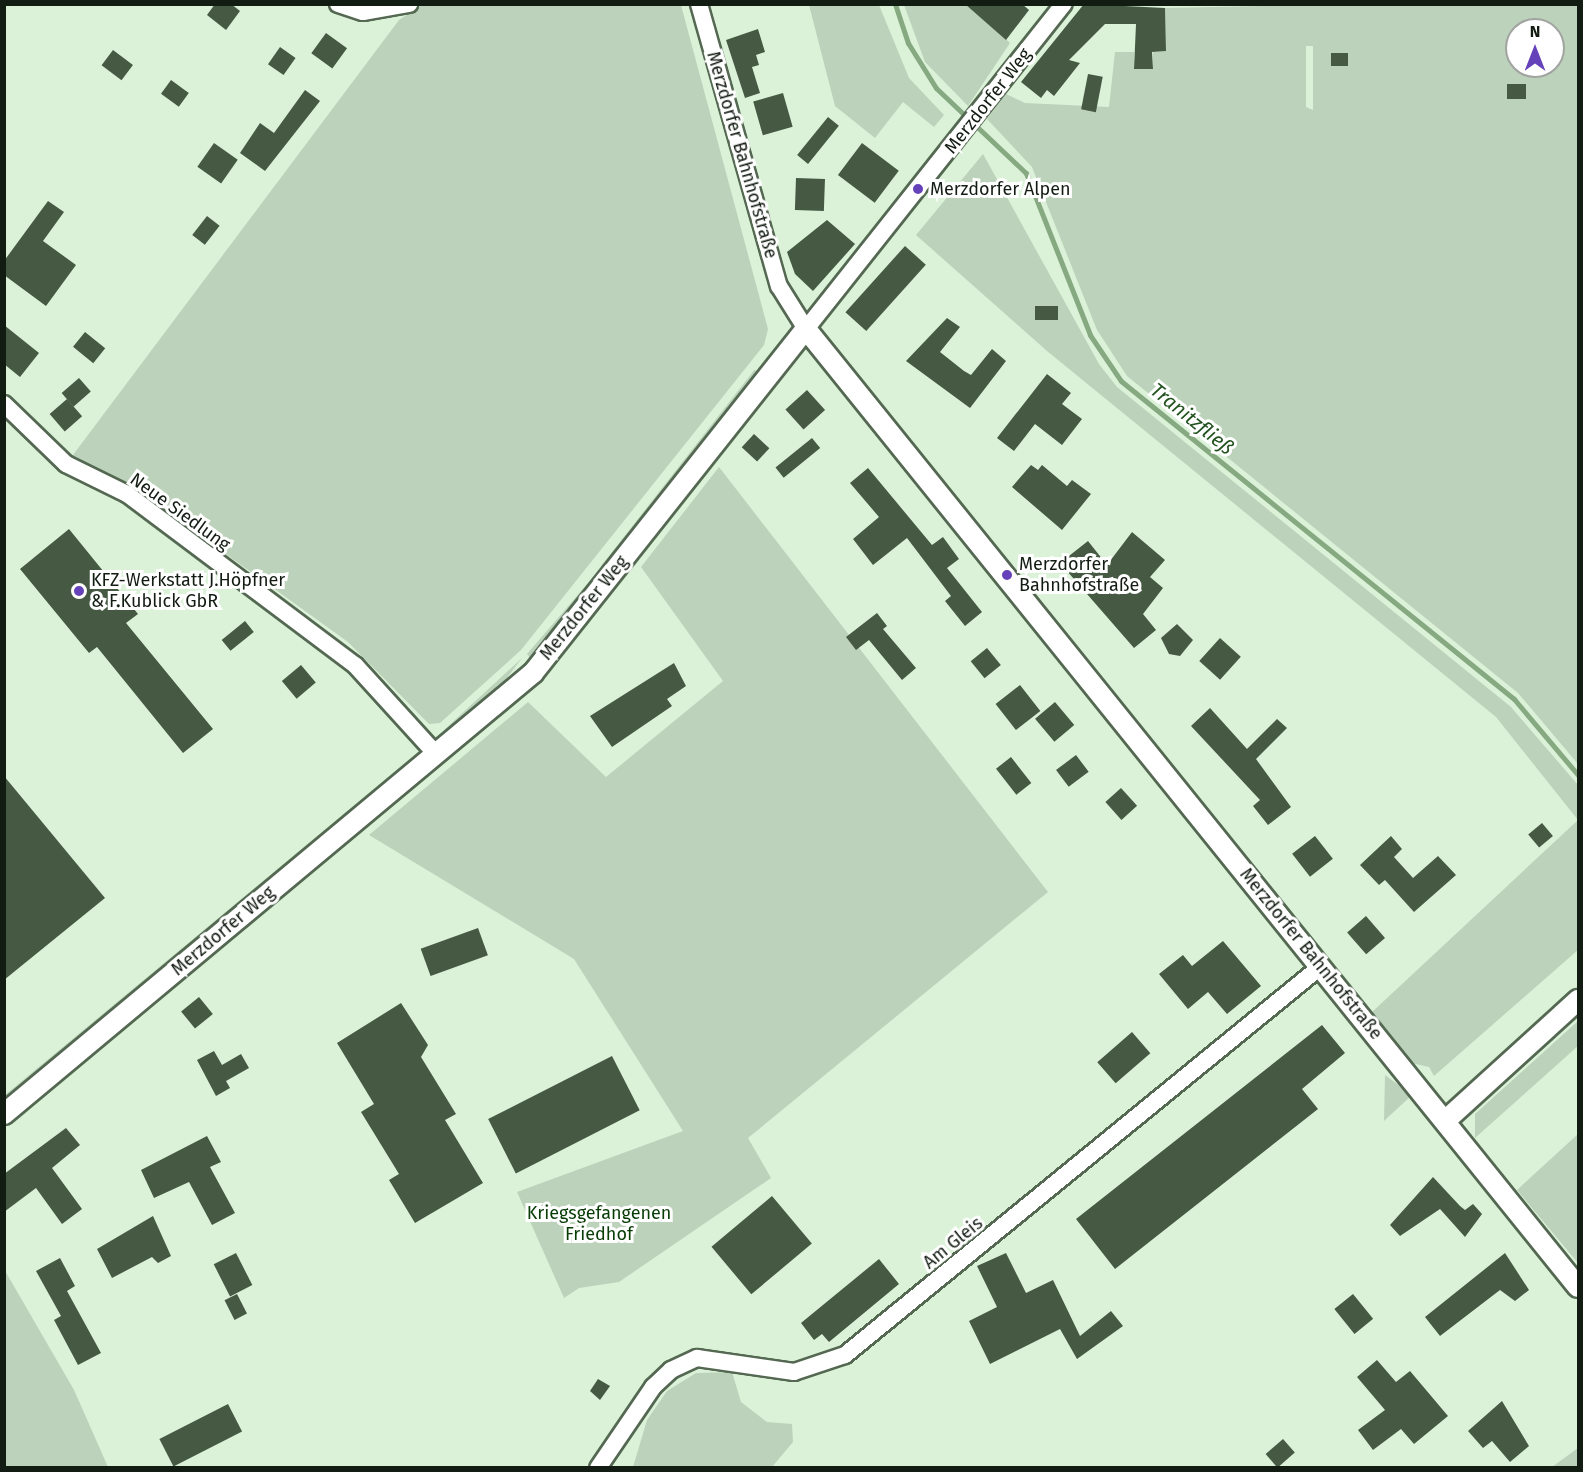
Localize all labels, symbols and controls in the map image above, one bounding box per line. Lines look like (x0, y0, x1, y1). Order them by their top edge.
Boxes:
north arrow (1505, 18, 1565, 78)
text: N (1530, 22, 1540, 41)
street label: Merzdorfer Weg (940, 44, 1036, 158)
street label: Merzdorfer Bahnhofstraße (702, 49, 782, 261)
place label: Merzdorfer Alpen (930, 178, 1071, 200)
marker: Merzdorfer Alpen (911, 182, 925, 196)
water label: Tranitzfließ (1145, 378, 1239, 460)
street label: Neue Siedlung (126, 469, 234, 555)
street label: Merzdorfer Weg (535, 552, 633, 664)
place label: Merzdorfer Bahnhofstraße (1019, 554, 1139, 596)
marker: Merzdorfer Bahnhofstraße (1000, 568, 1014, 582)
place label: KFZ-Werkstatt J.Höpfner & F.Kublick GbR (91, 570, 285, 612)
marker: KFZ-Werkstatt J.Höpfner & F.Kublick GbR (72, 584, 86, 598)
street label: Merzdorfer Bahnhofstraße (1235, 864, 1387, 1044)
street label: Merzdorfer Weg (167, 882, 279, 980)
park label: Kriegsgefangenen Friedhof (527, 1203, 671, 1246)
street label: Am Gleis (919, 1212, 987, 1274)

